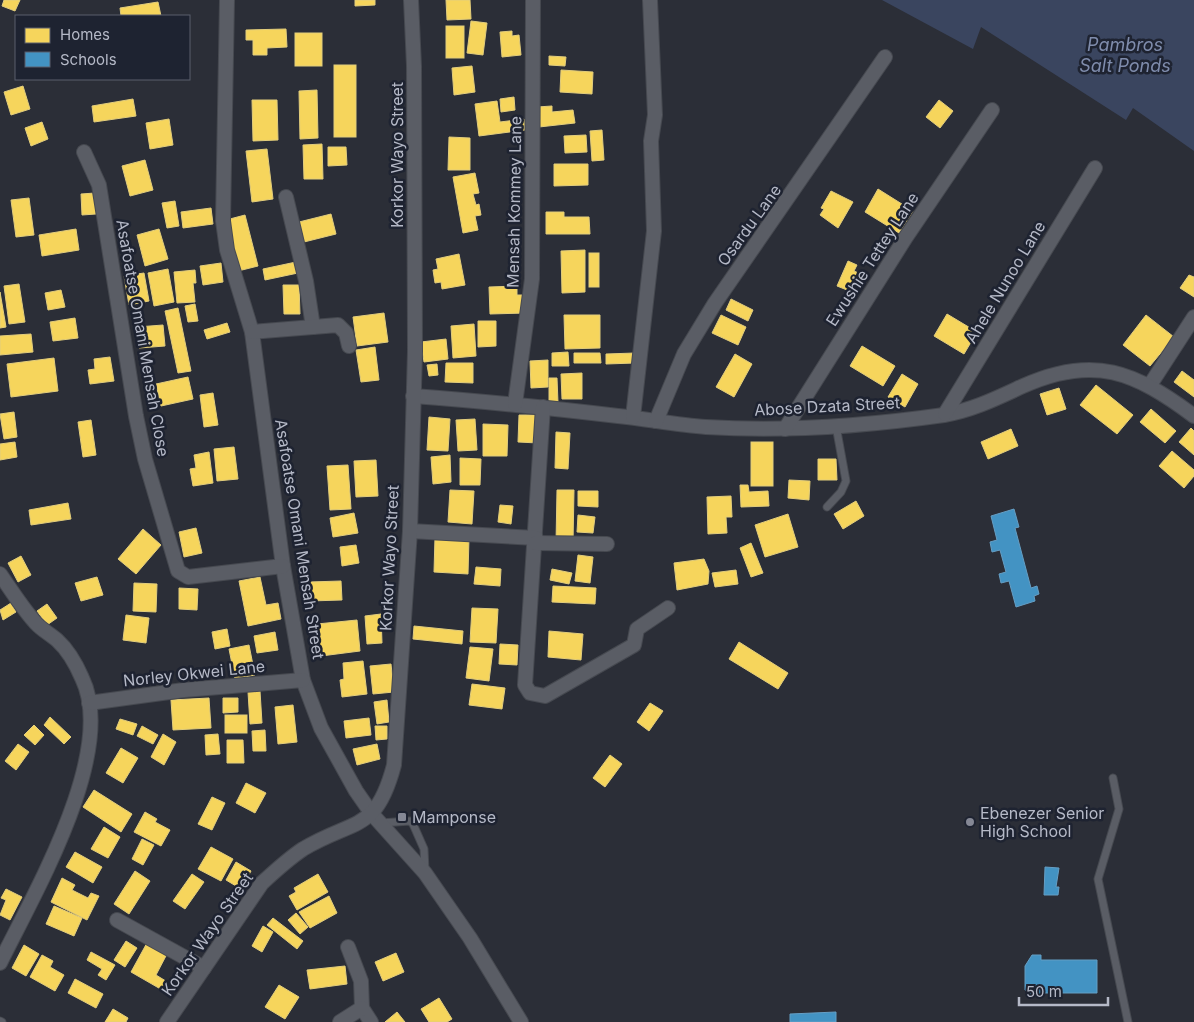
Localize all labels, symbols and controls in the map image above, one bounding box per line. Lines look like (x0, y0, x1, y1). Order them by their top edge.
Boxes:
legend (15, 15, 190, 80)
text: Homes (60, 25, 110, 44)
water label: Pambros Salt Ponds (1079, 34, 1171, 76)
text: Schools (60, 50, 117, 69)
street label: Korkor Wayo Street (387, 82, 407, 228)
street label: Mensah Kommey Lane (503, 116, 525, 288)
street label: Osardu Lane (713, 180, 785, 270)
street label: Ewushie Tettey Lane (821, 188, 923, 330)
street label: Ahele Nunoo Lane (961, 217, 1049, 347)
street label: Asafoatse Omani Mensah Close (112, 218, 174, 458)
street label: Abose Dzata Street (754, 392, 900, 420)
street label: Asafoatse Omani Mensah Street (271, 418, 329, 660)
street label: Korkor Wayo Street (375, 484, 403, 632)
street label: Norley Okwei Lane (122, 656, 266, 690)
place label: Ebenezer Senior High School (980, 803, 1104, 841)
place label: Mamponse (412, 807, 496, 827)
marker: Mamponse (396, 811, 408, 823)
marker: Ebenezer Senior High School (964, 816, 976, 828)
street label: Korkor Wayo Street (157, 868, 257, 1000)
scale bar (1019, 974, 1108, 1006)
text: 50 m (1026, 982, 1062, 1001)

